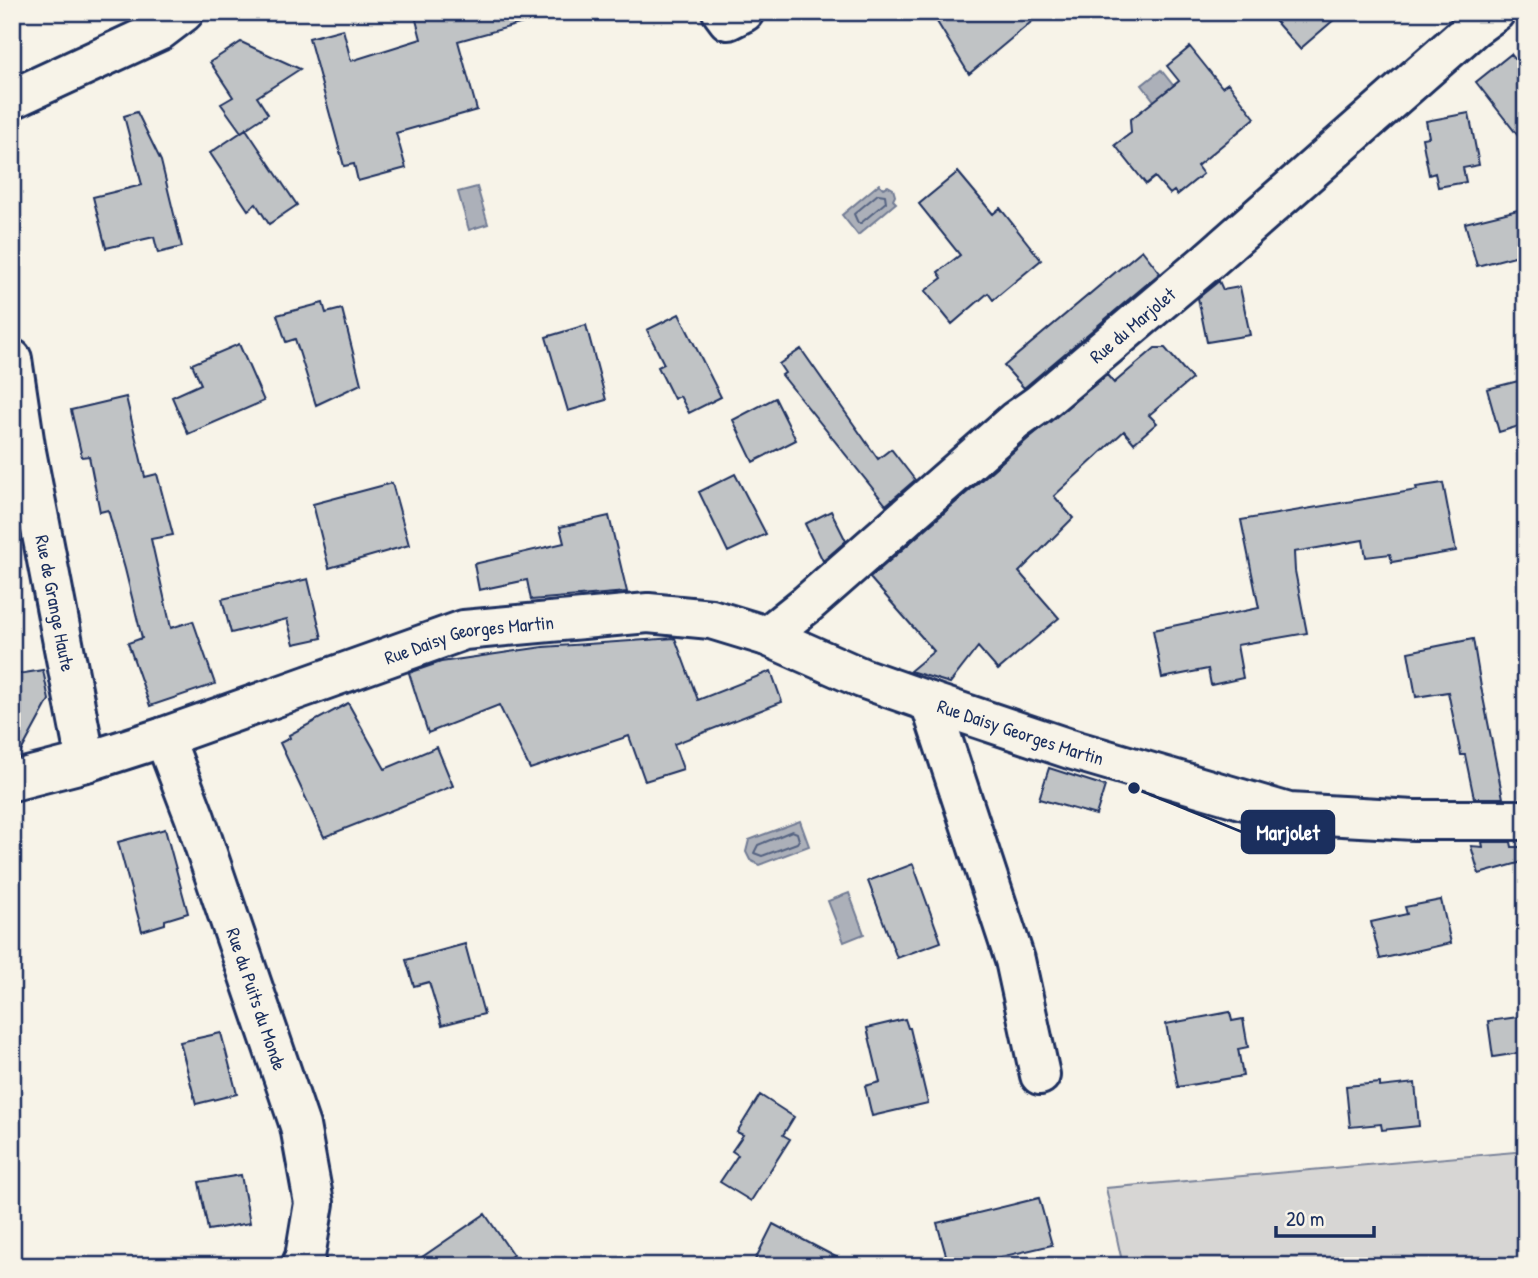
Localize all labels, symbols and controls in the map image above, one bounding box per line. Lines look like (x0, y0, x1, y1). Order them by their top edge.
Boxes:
street label: Rue du Marjolet (1084, 281, 1181, 369)
street label: Rue de Grange Haute (29, 533, 81, 674)
street label: Rue Daisy Georges Martin (381, 609, 555, 670)
street label: Rue Daisy Georges Martin (934, 692, 1107, 771)
callout: Marjolet (1242, 811, 1334, 853)
text: Marjolet (1256, 818, 1320, 847)
street label: Rue du Puits du Monde (220, 924, 293, 1074)
scale bar (1276, 1194, 1374, 1238)
text: 20 m (1286, 1204, 1324, 1233)

